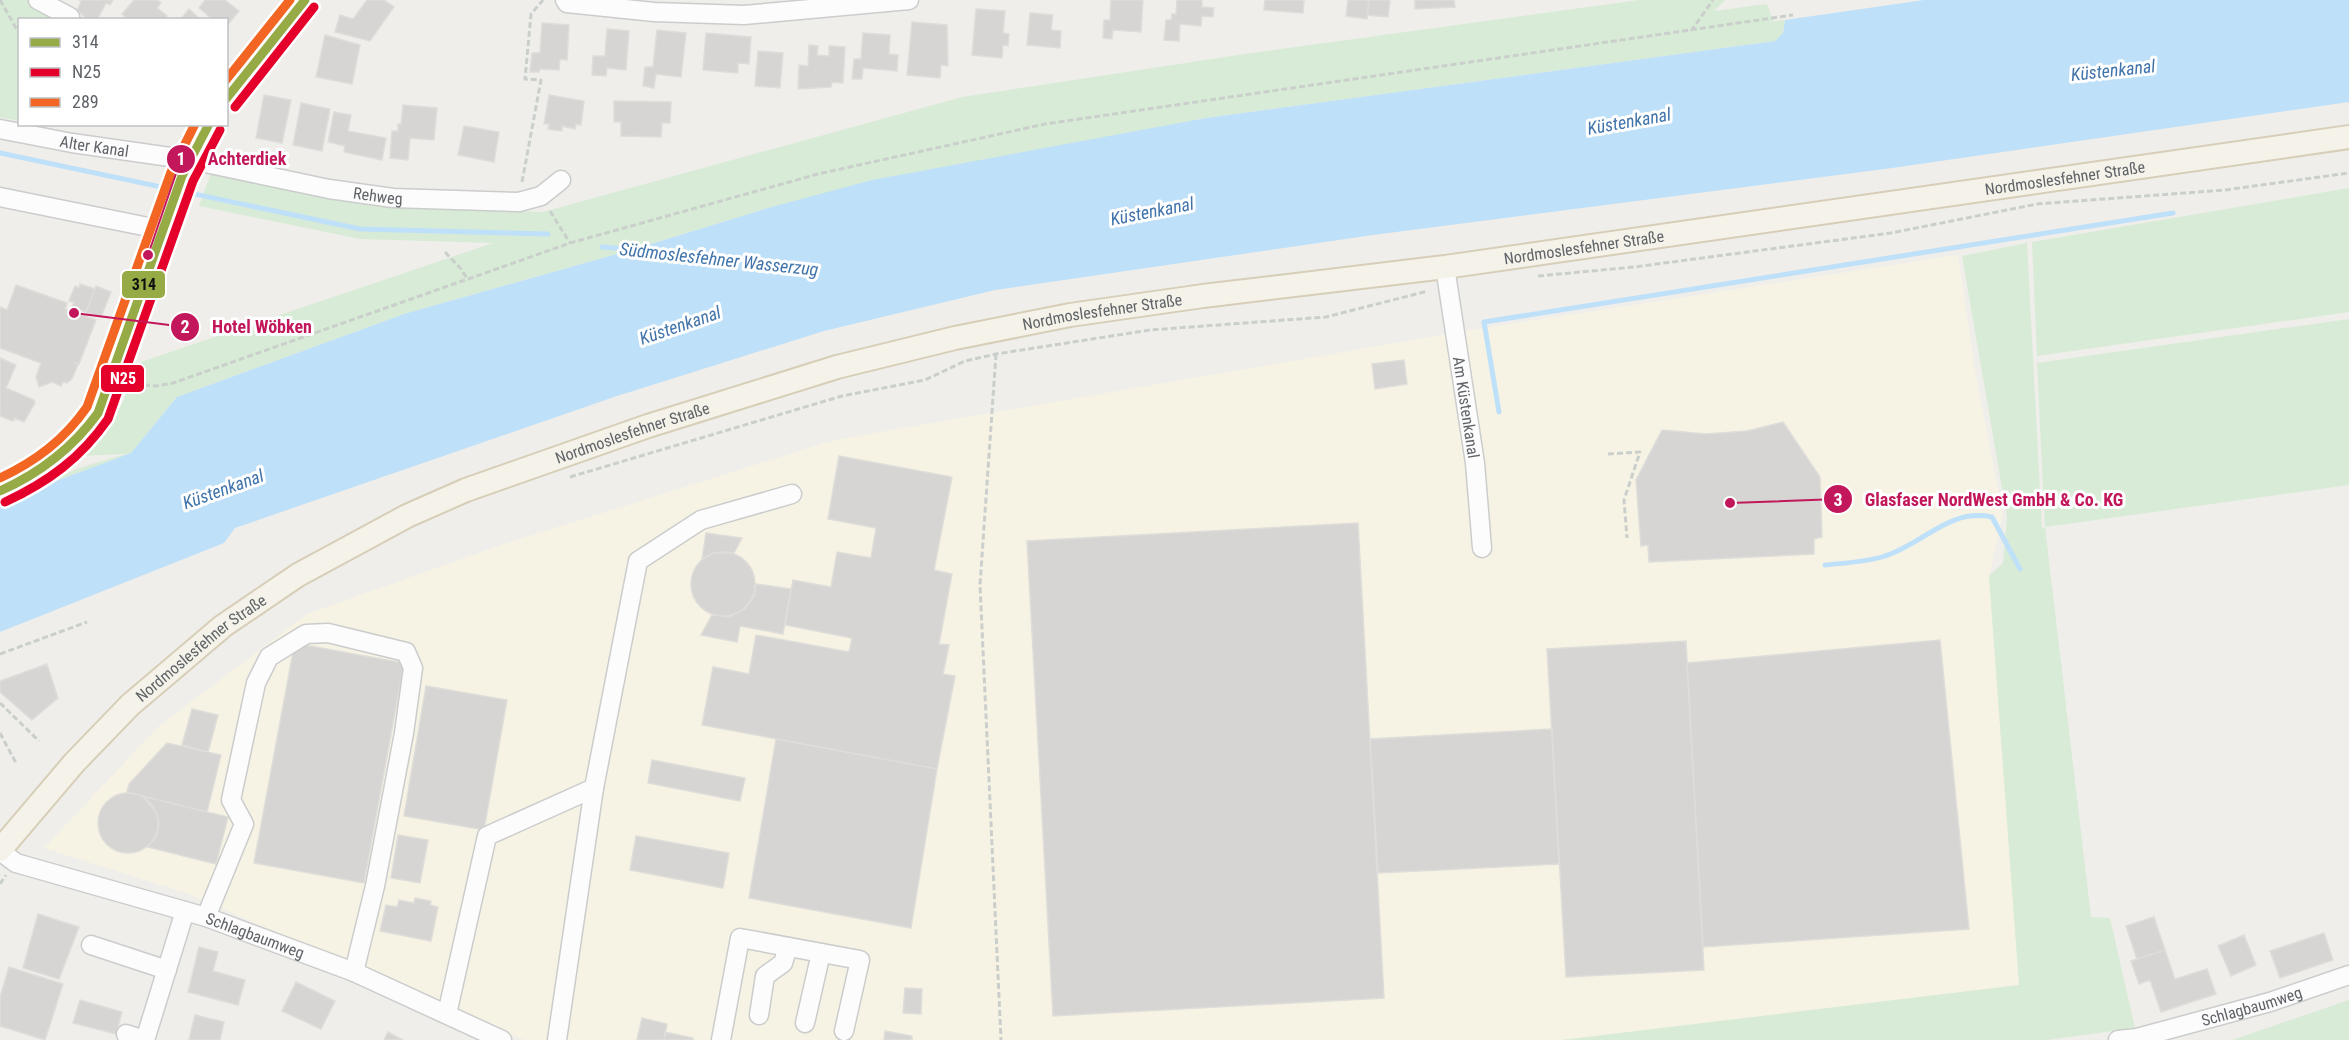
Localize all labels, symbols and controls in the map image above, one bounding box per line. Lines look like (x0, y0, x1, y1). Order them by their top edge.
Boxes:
legend (18, 18, 228, 126)
text: 314 (72, 31, 99, 52)
water label: Küstenkanal (2070, 55, 2157, 85)
text: N25 (72, 61, 101, 82)
text: 289 (72, 91, 99, 112)
water label: Küstenkanal (1586, 103, 1673, 139)
street label: Alter Kanal (58, 131, 130, 161)
callout: Achterdiek (166, 141, 298, 177)
text: 1 (176, 148, 186, 169)
text: Achterdiek (208, 148, 287, 169)
street label: Nordmoslesfehner Straße (1984, 157, 2146, 199)
street label: Rehweg (352, 183, 403, 208)
water label: Küstenkanal (1108, 192, 1196, 229)
street label: Nordmoslesfehner Straße (1503, 226, 1665, 268)
water label: Südmoslesfehner Wasserzug (619, 238, 820, 280)
line badge: 314 (121, 270, 166, 299)
text: 314 (132, 275, 156, 294)
street label: Nordmoslesfehner Straße (1021, 290, 1183, 334)
water label: Küstenkanal (637, 301, 724, 349)
callout: Hotel Wöbken (170, 309, 324, 345)
text: 2 (180, 316, 190, 337)
text: Hotel Wöbken (212, 316, 312, 337)
street label: Am Küstenkanal (1449, 355, 1484, 459)
line badge: N25 (100, 364, 145, 393)
text: N25 (110, 369, 136, 388)
street label: Nordmoslesfehner Straße (553, 398, 712, 467)
water label: Küstenkanal (180, 464, 267, 513)
callout: Glasfaser NordWest GmbH & Co. KG (1823, 481, 2135, 517)
text: 3 (1833, 489, 1843, 510)
text: Glasfaser NordWest GmbH & Co. KG (1865, 489, 2123, 510)
street label: Nordmoslesfehner Straße (132, 590, 270, 705)
street label: Schlagbaumweg (203, 908, 307, 962)
street label: Schlagbaumweg (2199, 982, 2304, 1030)

